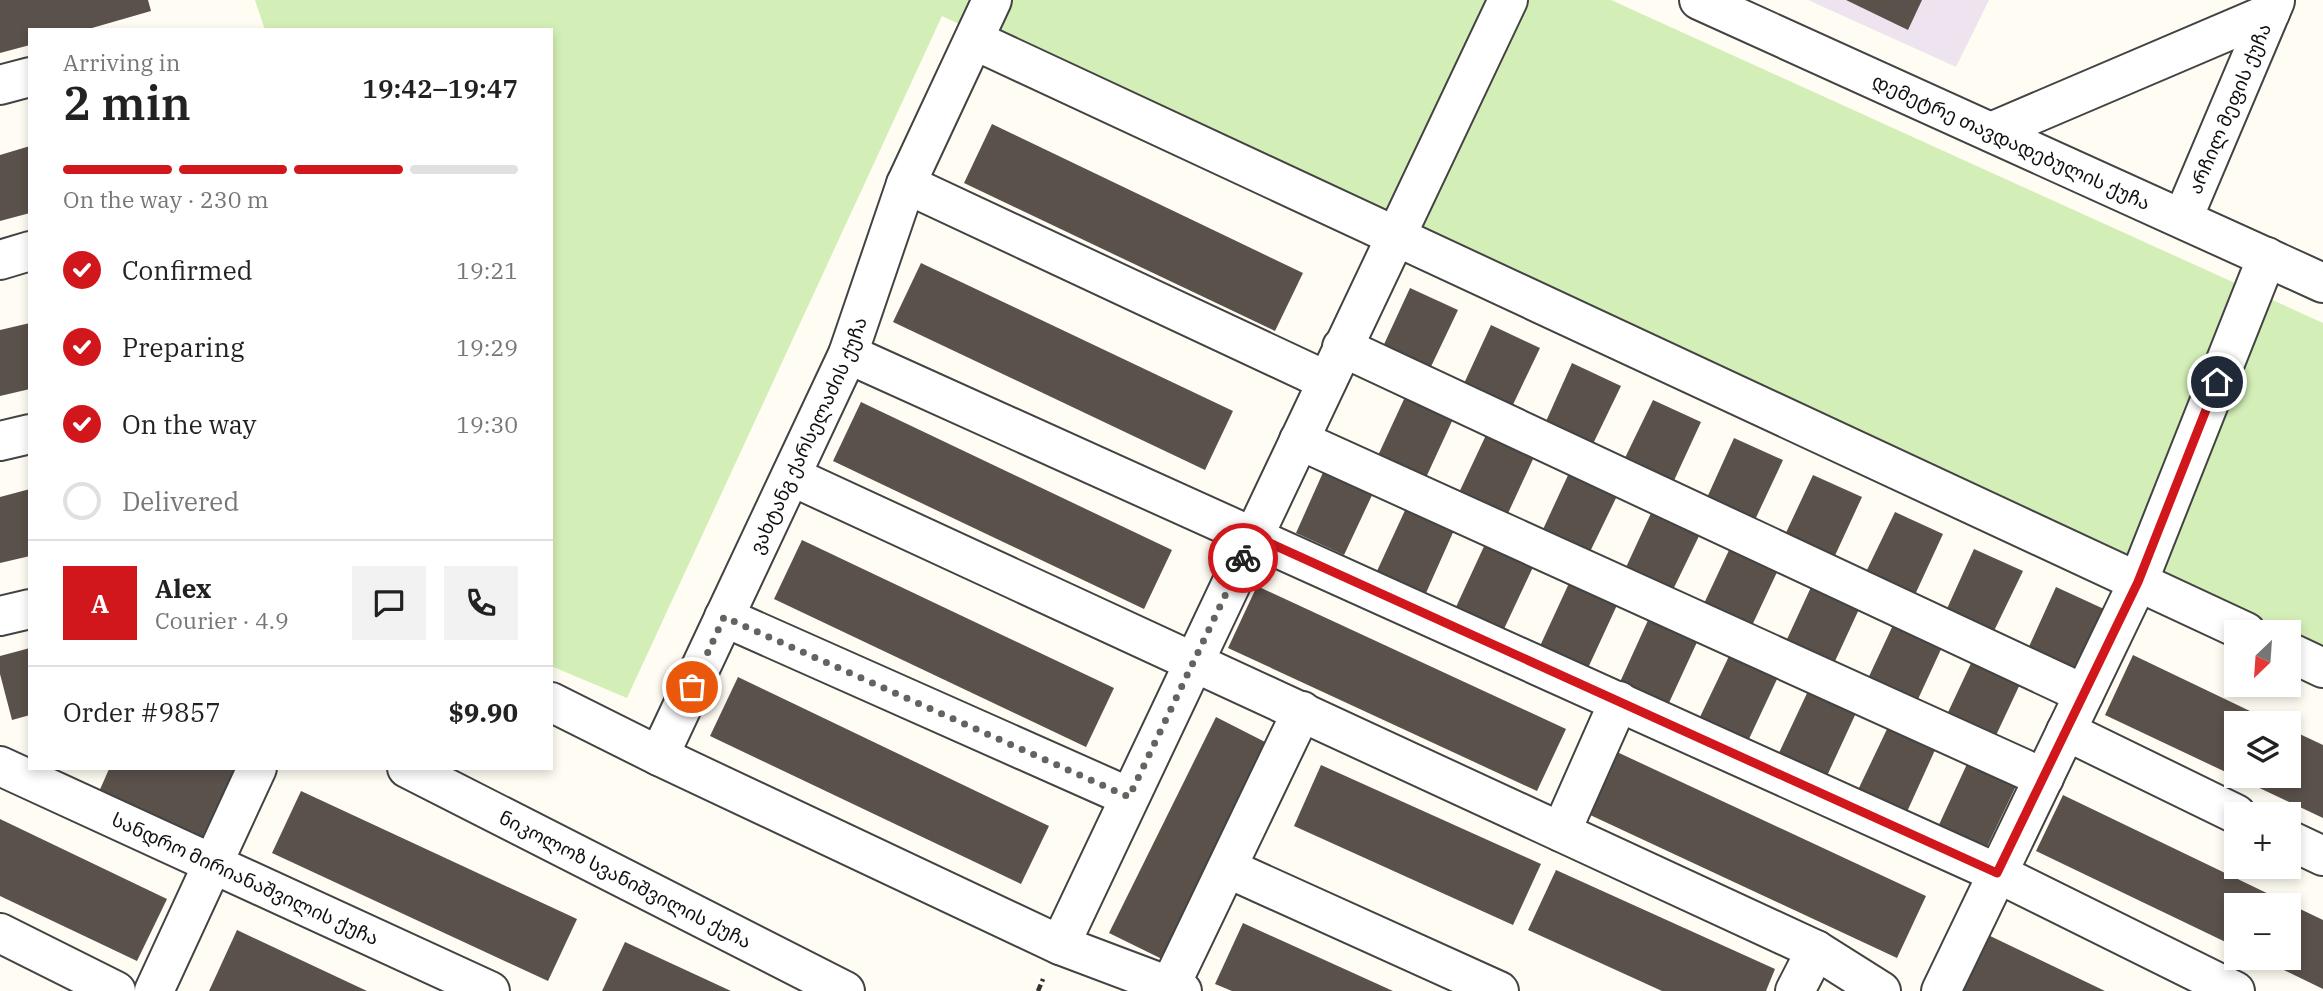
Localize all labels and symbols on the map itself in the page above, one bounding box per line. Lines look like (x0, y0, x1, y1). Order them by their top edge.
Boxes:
street label: არჩილ მეფის ქუჩა (2183, 20, 2276, 197)
street label: დემეტრე თავდადებულის ქუჩა (1868, 68, 2154, 215)
street label: ვახტანგ ქარსელაძის ქუჩა (744, 314, 872, 557)
pin (2187, 352, 2247, 412)
courier (1208, 523, 1278, 593)
north arrow (2224, 620, 2301, 696)
pin (662, 657, 722, 717)
street label: ნიკოლოზ სვანიშვილის ქუჩა (495, 805, 756, 953)
street label: სანდრო მირიანაშვილის ქუჩა (108, 807, 383, 950)

